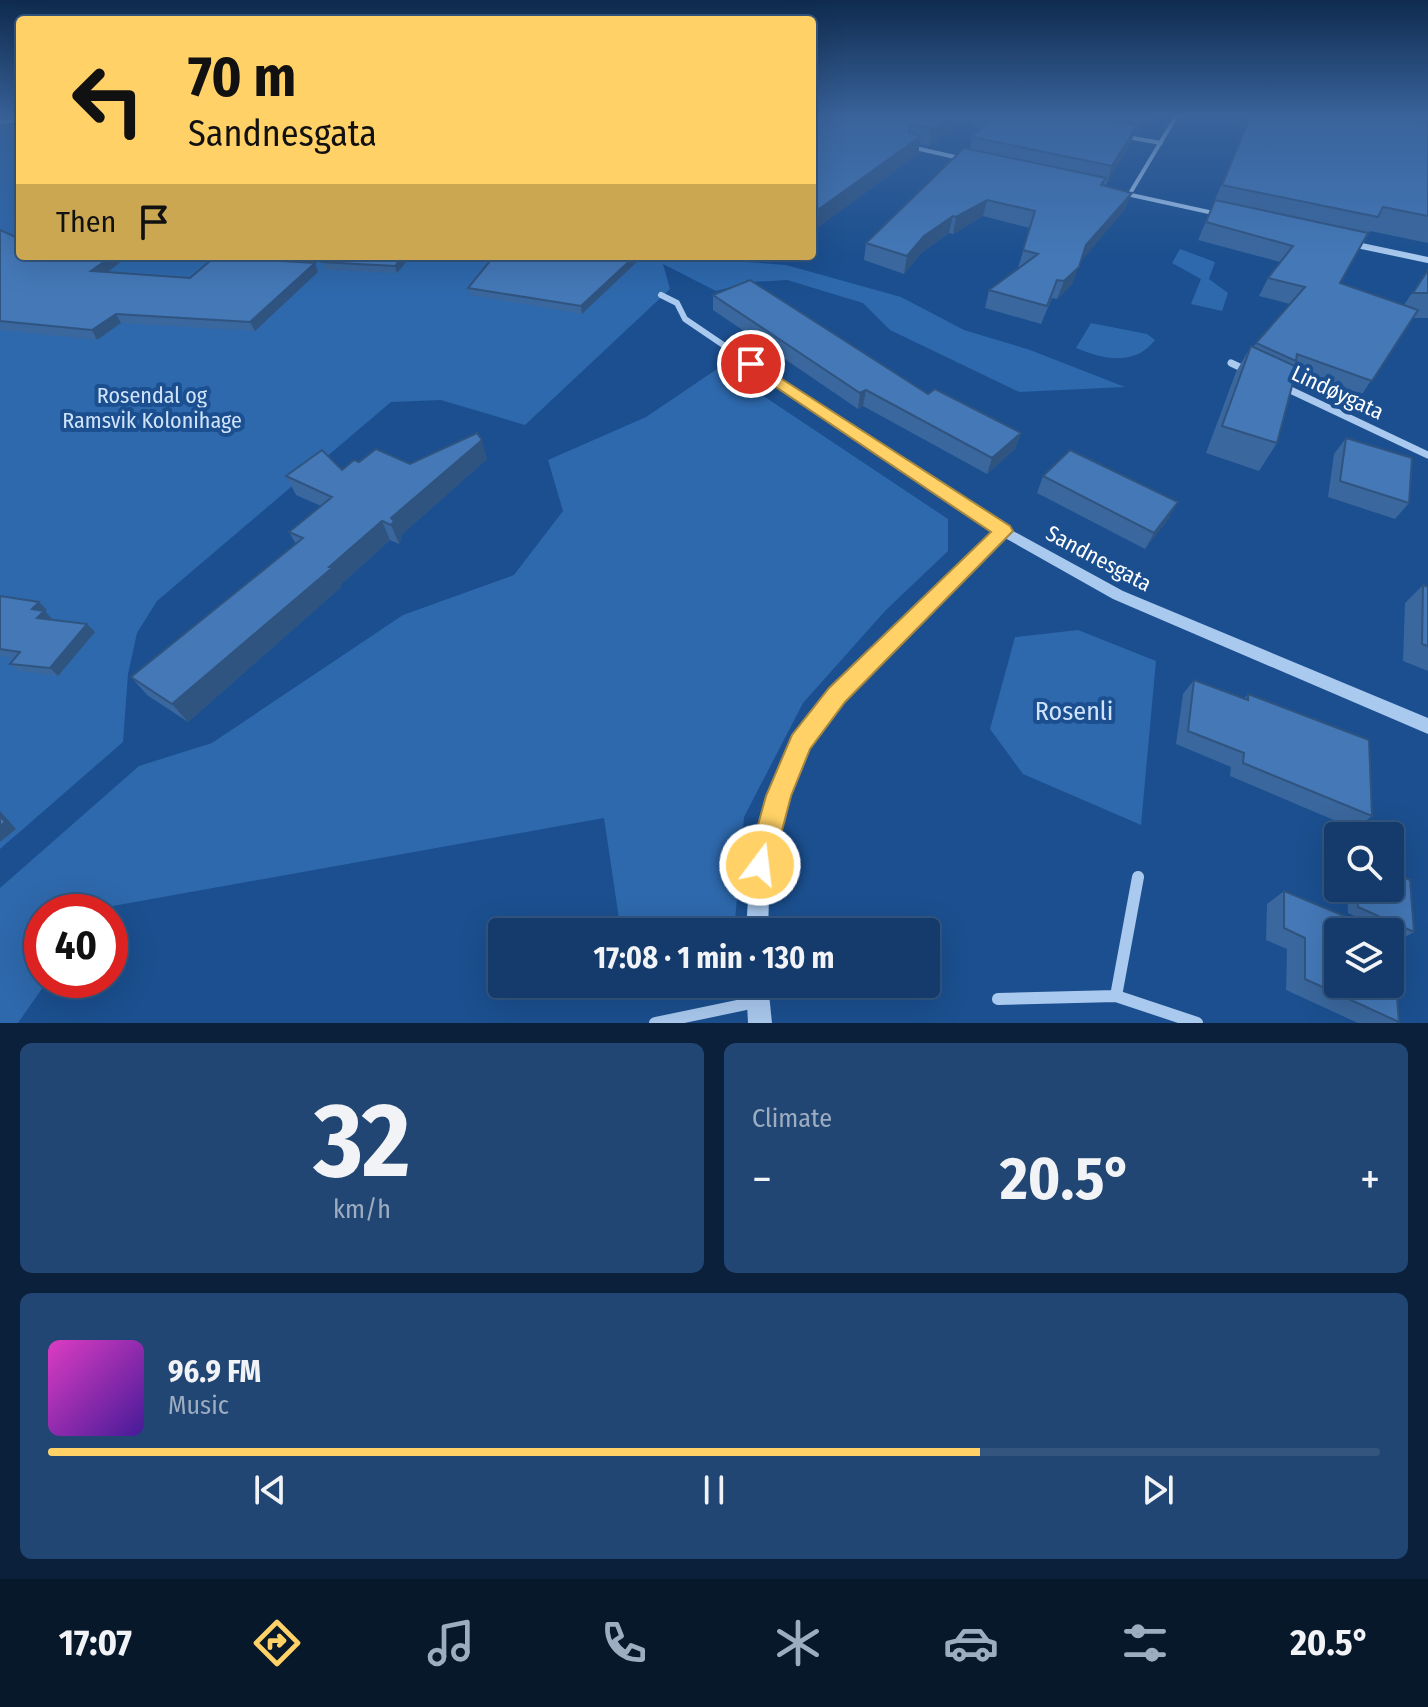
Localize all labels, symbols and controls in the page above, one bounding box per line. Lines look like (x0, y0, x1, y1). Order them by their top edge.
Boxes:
text: 70 m (188, 44, 296, 111)
icon: left (56, 48, 160, 152)
text: Sandnesgata (188, 112, 377, 156)
icon: arrive (132, 200, 176, 244)
text: Then (56, 204, 116, 240)
pin (717, 330, 785, 398)
icon: arrive (729, 342, 773, 386)
street label: Lindøygata (1287, 359, 1388, 425)
park label: Rosendal og Ramsvik Kolonihage (62, 382, 242, 434)
street label: Sandnesgata (1041, 519, 1156, 597)
park label: Rosenli (1035, 696, 1113, 727)
map controls (1324, 822, 1404, 998)
button: search (1324, 822, 1404, 902)
position arrow (718, 823, 802, 907)
speed limit sign: 40 (24, 894, 128, 998)
button: layers (1324, 918, 1404, 998)
text: 17:08 · 1 min · 130 m (594, 940, 834, 976)
text: 32 (314, 1079, 410, 1204)
text: Climate (752, 1103, 832, 1134)
text: 20.5° (1000, 1143, 1132, 1215)
text: − (752, 1153, 772, 1206)
text: + (1360, 1153, 1380, 1206)
text: km/h (333, 1194, 391, 1225)
text: 96.9 FM (168, 1354, 261, 1390)
text: Music (168, 1390, 229, 1421)
icon: previous (248, 1468, 292, 1512)
icon: pause (692, 1468, 736, 1512)
icon: next (1136, 1468, 1180, 1512)
icon: directions (249, 1615, 305, 1671)
icon: music (423, 1615, 479, 1671)
icon: phone (596, 1615, 652, 1671)
icon: climate (770, 1615, 826, 1671)
icon: car (943, 1615, 999, 1671)
icon: filters (1117, 1615, 1173, 1671)
text: 17:07 (59, 1621, 132, 1665)
text: 20.5° (1290, 1621, 1369, 1665)

